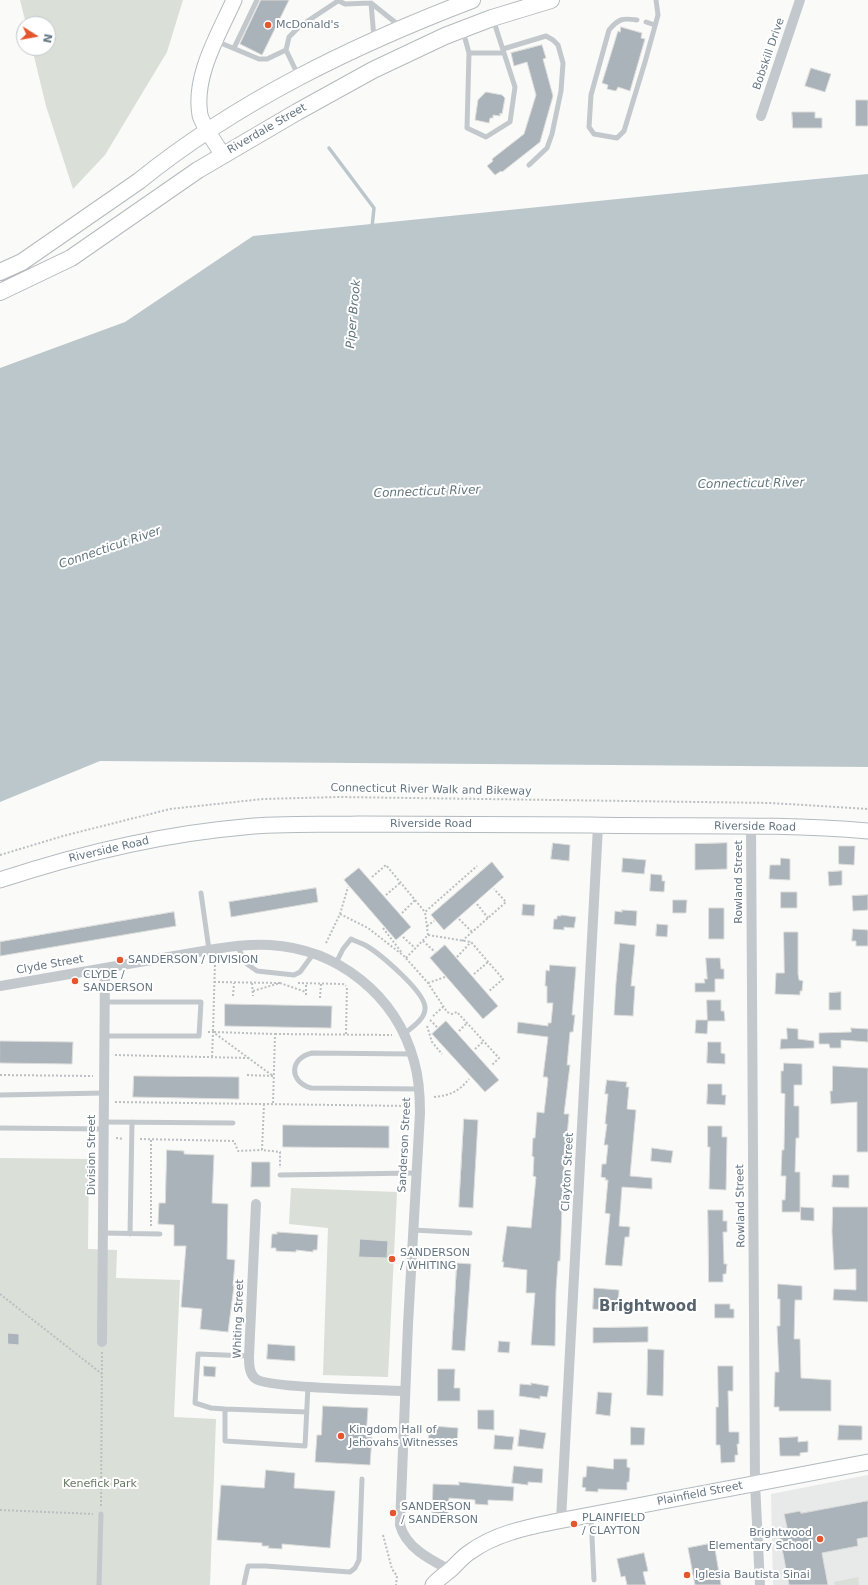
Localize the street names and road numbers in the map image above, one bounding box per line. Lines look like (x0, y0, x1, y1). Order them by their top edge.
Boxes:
street label: Bobskill Drive (750, 16, 788, 92)
street label: Riverdale Street (225, 101, 309, 157)
street label: Connecticut River Walk and Bikeway (330, 782, 532, 798)
street label: Riverside Road (390, 817, 472, 831)
street label: Riverside Road (714, 820, 796, 834)
street label: Riverside Road (68, 834, 150, 866)
street label: Rowland Street (732, 840, 746, 924)
street label: Clyde Street (15, 953, 85, 977)
street label: Sanderson Street (396, 1097, 414, 1193)
street label: Division Street (85, 1115, 99, 1195)
street label: Clayton Street (559, 1132, 577, 1212)
street label: Rowland Street (734, 1164, 748, 1248)
street label: Whiting Street (231, 1279, 247, 1359)
street label: Plainfield Street (656, 1479, 744, 1509)

